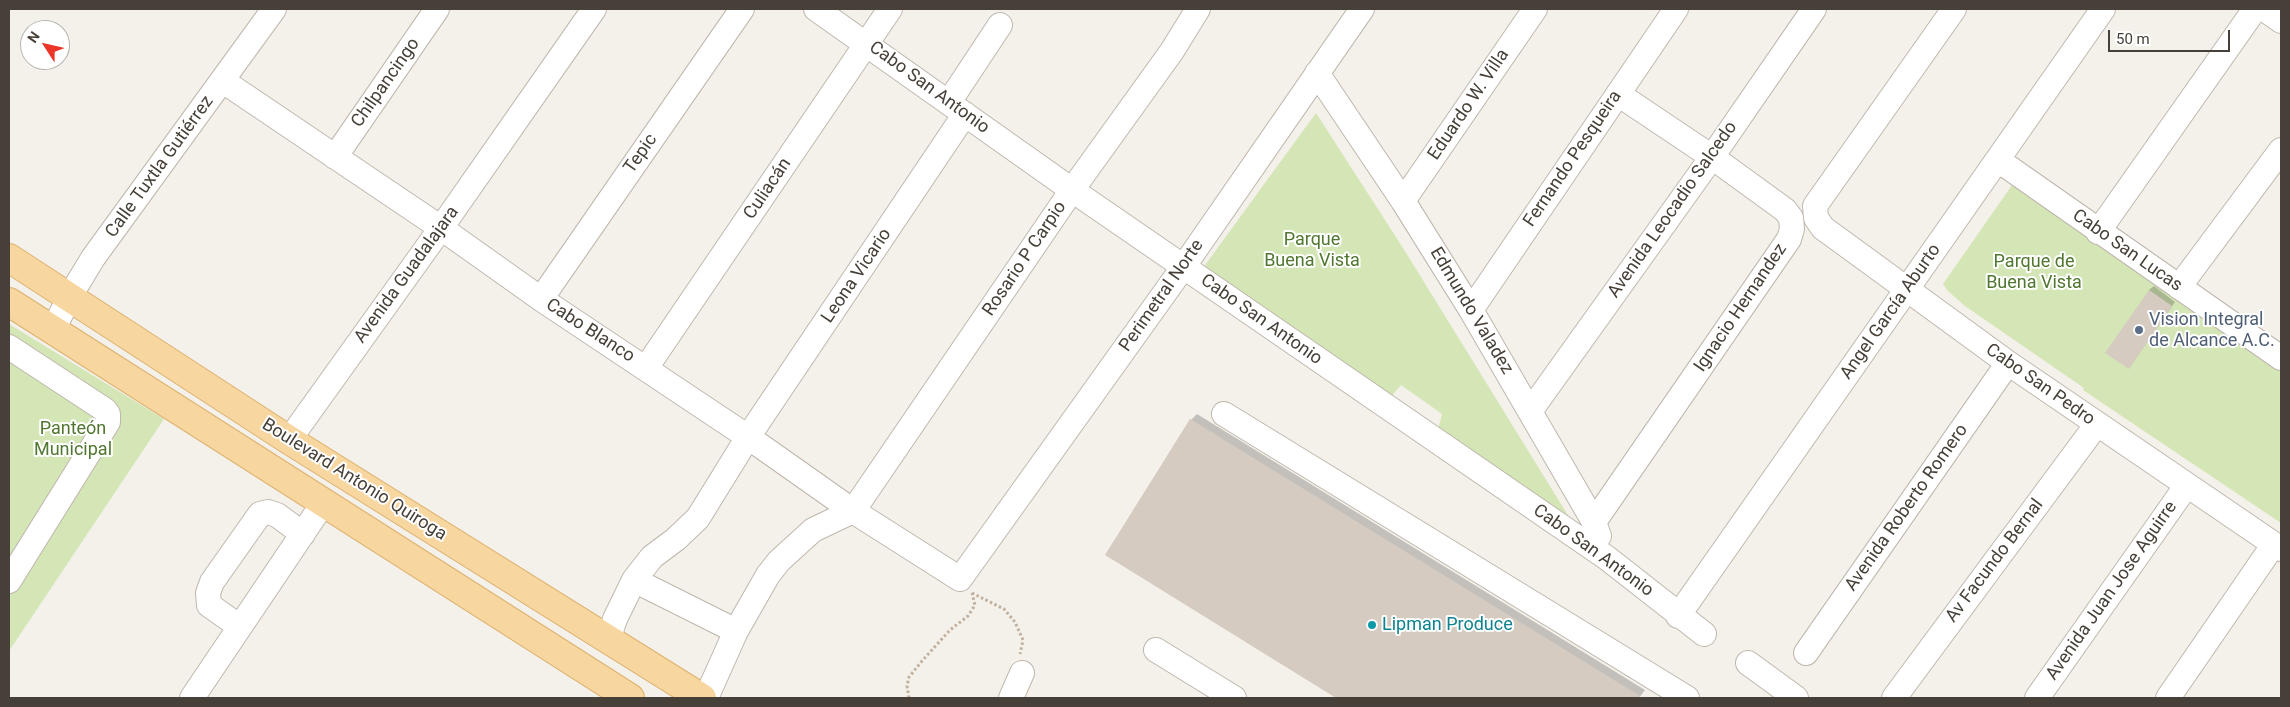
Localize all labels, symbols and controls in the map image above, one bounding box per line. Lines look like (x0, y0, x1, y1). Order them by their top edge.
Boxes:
north arrow (20, 20, 70, 70)
scale bar (2110, 20, 2232, 52)
text: N (24, 28, 43, 46)
text: 50 m (2116, 30, 2150, 48)
street label: Chilpancingo (347, 34, 425, 132)
street label: Cabo San Antonio (865, 37, 993, 139)
street label: Eduardo W. Villa (1424, 45, 1514, 165)
street label: Fernando Pesqueira (1519, 87, 1627, 231)
street label: Calle Tuxtla Gutiérrez (101, 92, 219, 242)
street label: Avenida Leocadio Salcedo (1604, 118, 1742, 302)
street label: Tepic (620, 130, 662, 178)
street label: Culiacán (740, 154, 796, 224)
street label: Rosario P Carpio (979, 197, 1071, 321)
street label: Avenida Guadalajara (350, 202, 464, 348)
street label: Cabo San Lucas (2068, 205, 2186, 297)
street label: Leona Vicario (817, 225, 897, 327)
park label: Parque Buena Vista (1264, 229, 1360, 272)
street label: Perimetral Norte (1115, 236, 1209, 356)
street label: Ignacio Hernandez (1690, 240, 1792, 376)
street label: Angel García Aburto (1836, 240, 1946, 384)
street label: Edmundo Valadez (1425, 244, 1517, 378)
park label: Parque de Buena Vista (1986, 251, 2082, 294)
street label: Cabo San Antonio (1196, 270, 1326, 370)
street label: Cabo Blanco (542, 294, 638, 368)
place label: Vision Integral de Alcance A.C. (2149, 309, 2275, 352)
marker: Vision Integral de Alcance A.C. (2133, 324, 2145, 336)
street label: Cabo San Pedro (1981, 339, 2099, 431)
street label: Boulevard Antonio Quiroga (258, 414, 450, 546)
park label: Panteón Municipal (34, 418, 112, 460)
street label: Avenida Roberto Romero (1841, 420, 1973, 596)
street label: Av Facundo Bernal (1942, 495, 2048, 627)
street label: Avenida Juan Jose Aguirre (2042, 497, 2182, 685)
street label: Cabo San Antonio (1529, 500, 1657, 602)
place label: Lipman Produce (1382, 614, 1513, 636)
marker: Lipman Produce (1366, 619, 1378, 631)

